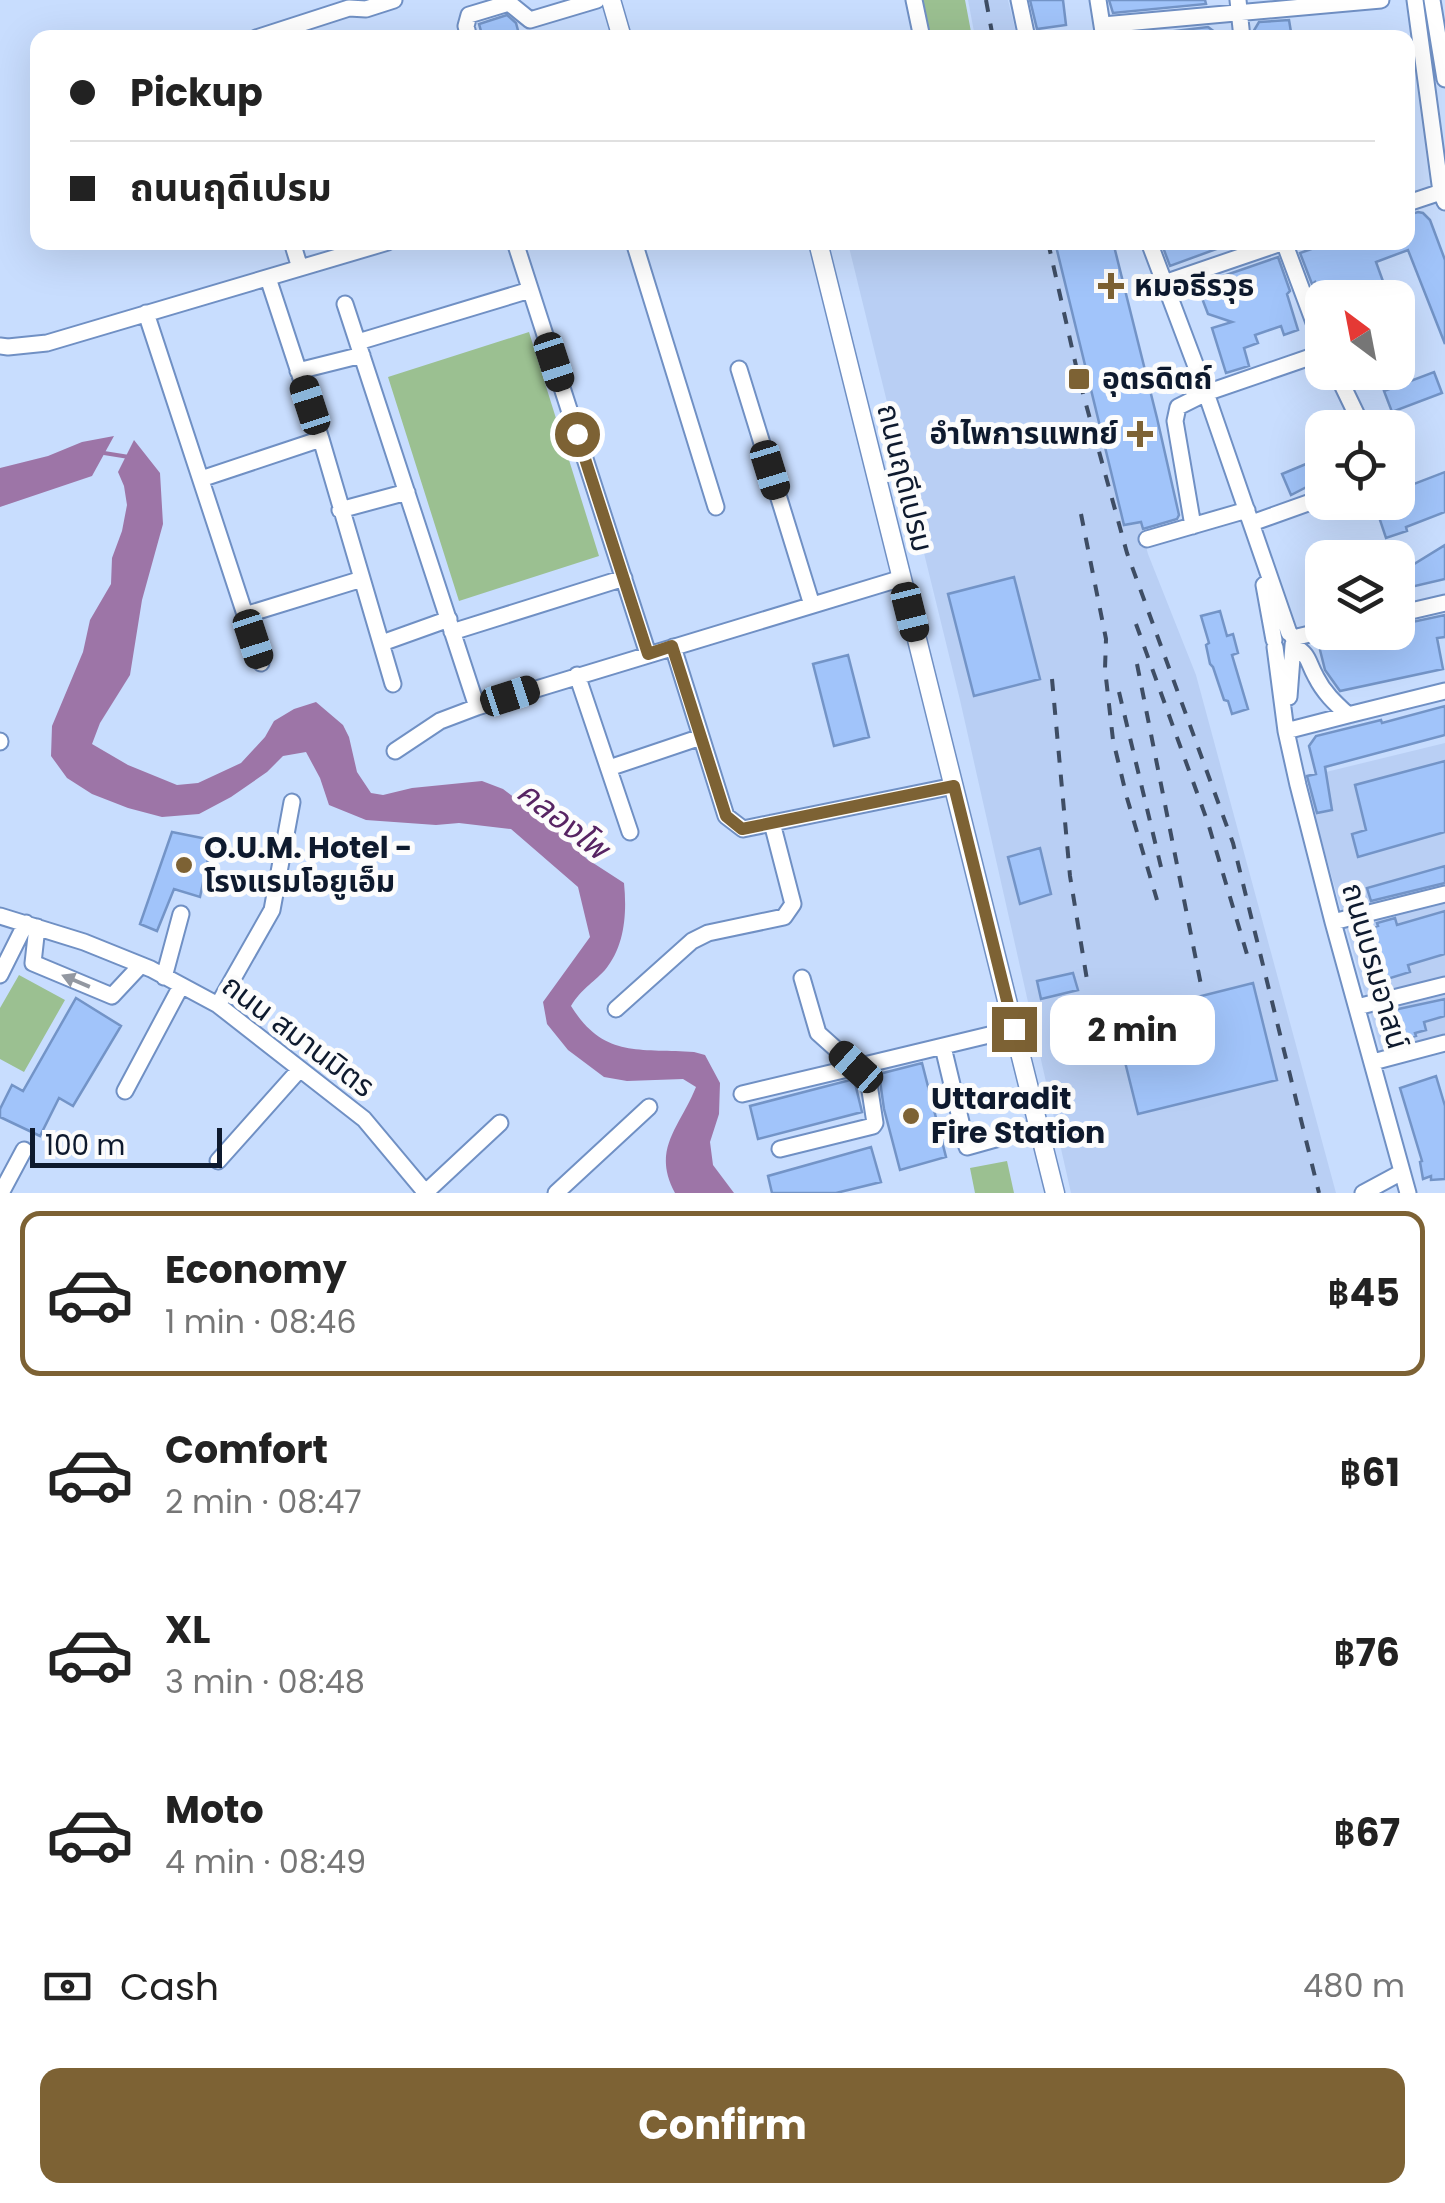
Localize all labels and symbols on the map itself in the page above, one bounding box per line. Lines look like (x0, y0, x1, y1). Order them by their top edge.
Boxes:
place label: หมอธีรวุธ (1134, 264, 1254, 307)
marker: หมอธีรวุธ (1098, 273, 1124, 299)
north arrow (1305, 280, 1415, 390)
car (530, 329, 578, 395)
place label: อุตรดิตถ์ (1102, 357, 1212, 400)
marker: อุตรดิตถ์ (1066, 366, 1092, 392)
car (286, 372, 334, 438)
street label: ถนนฤดีเปรม (866, 399, 945, 556)
route start (555, 412, 600, 457)
place label: อำไพการแพทย์ (929, 412, 1118, 455)
marker: อำไพการแพทย์ (1127, 421, 1153, 447)
car (747, 437, 793, 503)
car (888, 579, 932, 645)
car (229, 606, 277, 672)
car (477, 672, 543, 720)
water label: คลองโพ (508, 770, 621, 872)
place label: O.U.M. Hotel - โรงแรมโอยูเอ็ม (204, 826, 412, 903)
marker: O.U.M. Hotel - โรงแรมโอยูเอ็ม (173, 854, 195, 876)
street label: ถนนบรมอาสน์ (1331, 878, 1420, 1054)
street label: ถนน สมานมิตร (213, 964, 384, 1107)
one-way arrow (61, 973, 90, 989)
callout: 2 min (1049, 994, 1214, 1064)
route end (992, 1007, 1037, 1052)
car (824, 1036, 888, 1098)
place label: Uttaradit Fire Station (931, 1077, 1105, 1154)
marker: Uttaradit Fire Station (900, 1105, 922, 1127)
scale bar (30, 1123, 222, 1168)

